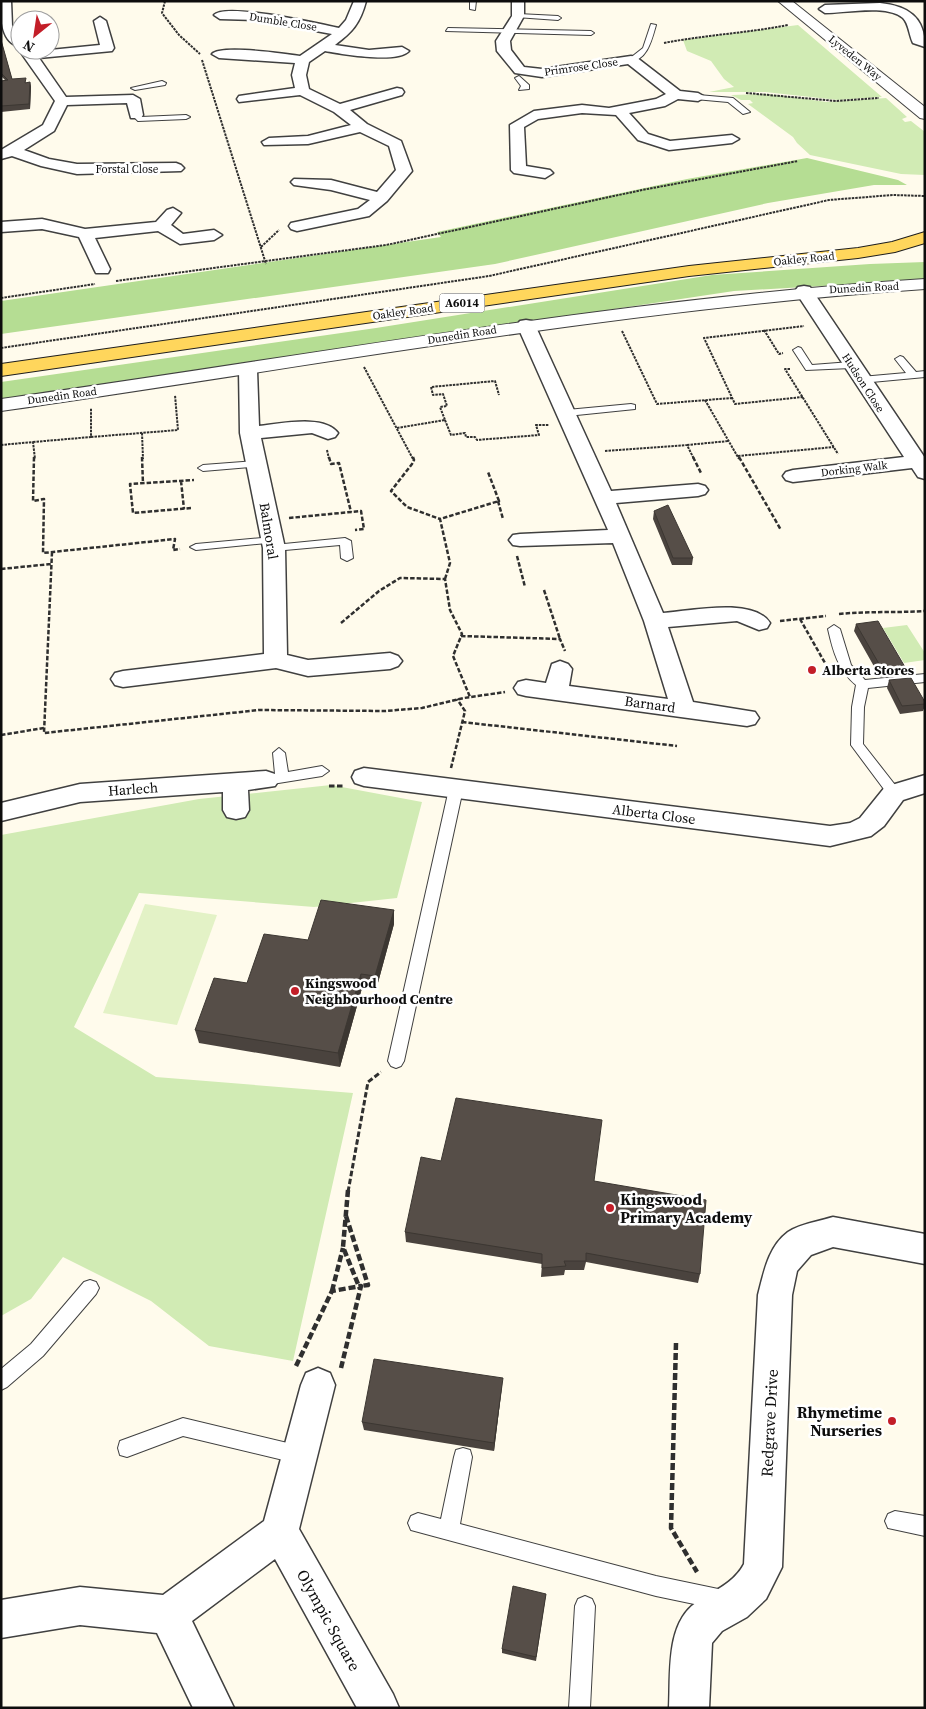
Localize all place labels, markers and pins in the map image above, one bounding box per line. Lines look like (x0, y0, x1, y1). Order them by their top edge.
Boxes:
place label: Alberta Stores (822, 660, 915, 680)
marker: Alberta Stores (806, 664, 818, 676)
place label: Kingswood Neighbourhood Centre (305, 973, 453, 1009)
marker: Kingswood Neighbourhood Centre (289, 985, 301, 997)
place label: Kingswood Primary Academy (620, 1188, 753, 1228)
marker: Kingswood Primary Academy (604, 1202, 616, 1214)
place label: Rhymetime Nurseries (797, 1401, 882, 1441)
marker: Rhymetime Nurseries (886, 1415, 898, 1427)

